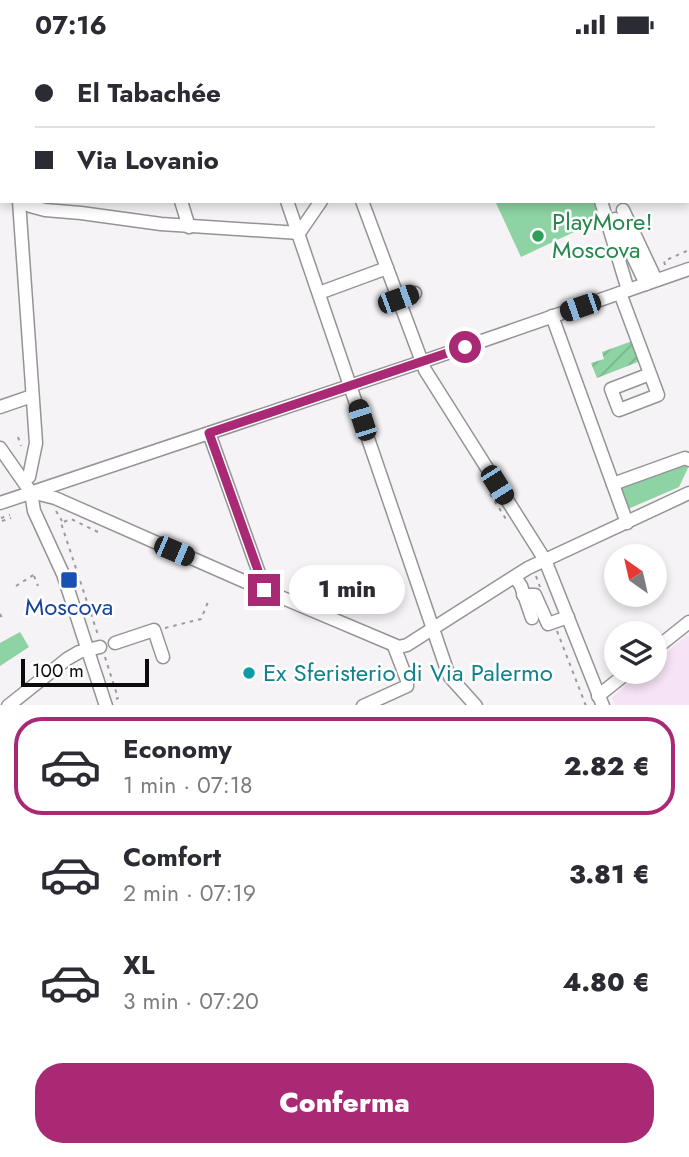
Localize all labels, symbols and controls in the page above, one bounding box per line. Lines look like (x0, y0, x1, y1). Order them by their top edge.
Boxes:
text: 07:16 (35, 6, 107, 44)
text: El Tabachée (77, 74, 221, 112)
text: Via Lovanio (77, 141, 219, 179)
place label: PlayMore! Moscova (552, 204, 653, 267)
marker: PlayMore! Moscova (530, 228, 546, 244)
car (375, 282, 422, 316)
car (557, 290, 604, 324)
route start (449, 331, 481, 363)
car (346, 397, 379, 443)
car (477, 462, 518, 508)
car (151, 533, 198, 569)
north arrow (604, 544, 667, 607)
map controls (604, 544, 667, 684)
callout: 1 min (288, 565, 404, 615)
marker: Moscova (59, 570, 79, 590)
text: 1 min (318, 572, 376, 606)
route end (248, 574, 280, 606)
place label: Moscova (25, 589, 113, 624)
button: layers (604, 621, 667, 684)
place label: Ex Sferisterio di Via Palermo (263, 655, 553, 690)
scale bar (21, 657, 149, 688)
text: 100 m (32, 657, 84, 684)
marker: Ex Sferisterio di Via Palermo (241, 665, 257, 681)
text: Economy (123, 730, 232, 768)
icon: car (39, 735, 102, 798)
text: 2.82 € (564, 747, 650, 785)
text: 1 min · 07:18 (123, 768, 253, 802)
text: Comfort (123, 838, 221, 876)
icon: car (39, 843, 102, 906)
text: 3.81 € (569, 855, 650, 893)
text: 2 min · 07:19 (123, 876, 256, 910)
text: XL (123, 946, 155, 984)
icon: car (39, 951, 102, 1014)
text: 4.80 € (562, 963, 650, 1001)
text: 3 min · 07:20 (123, 984, 259, 1018)
button: Conferma (35, 1063, 654, 1143)

